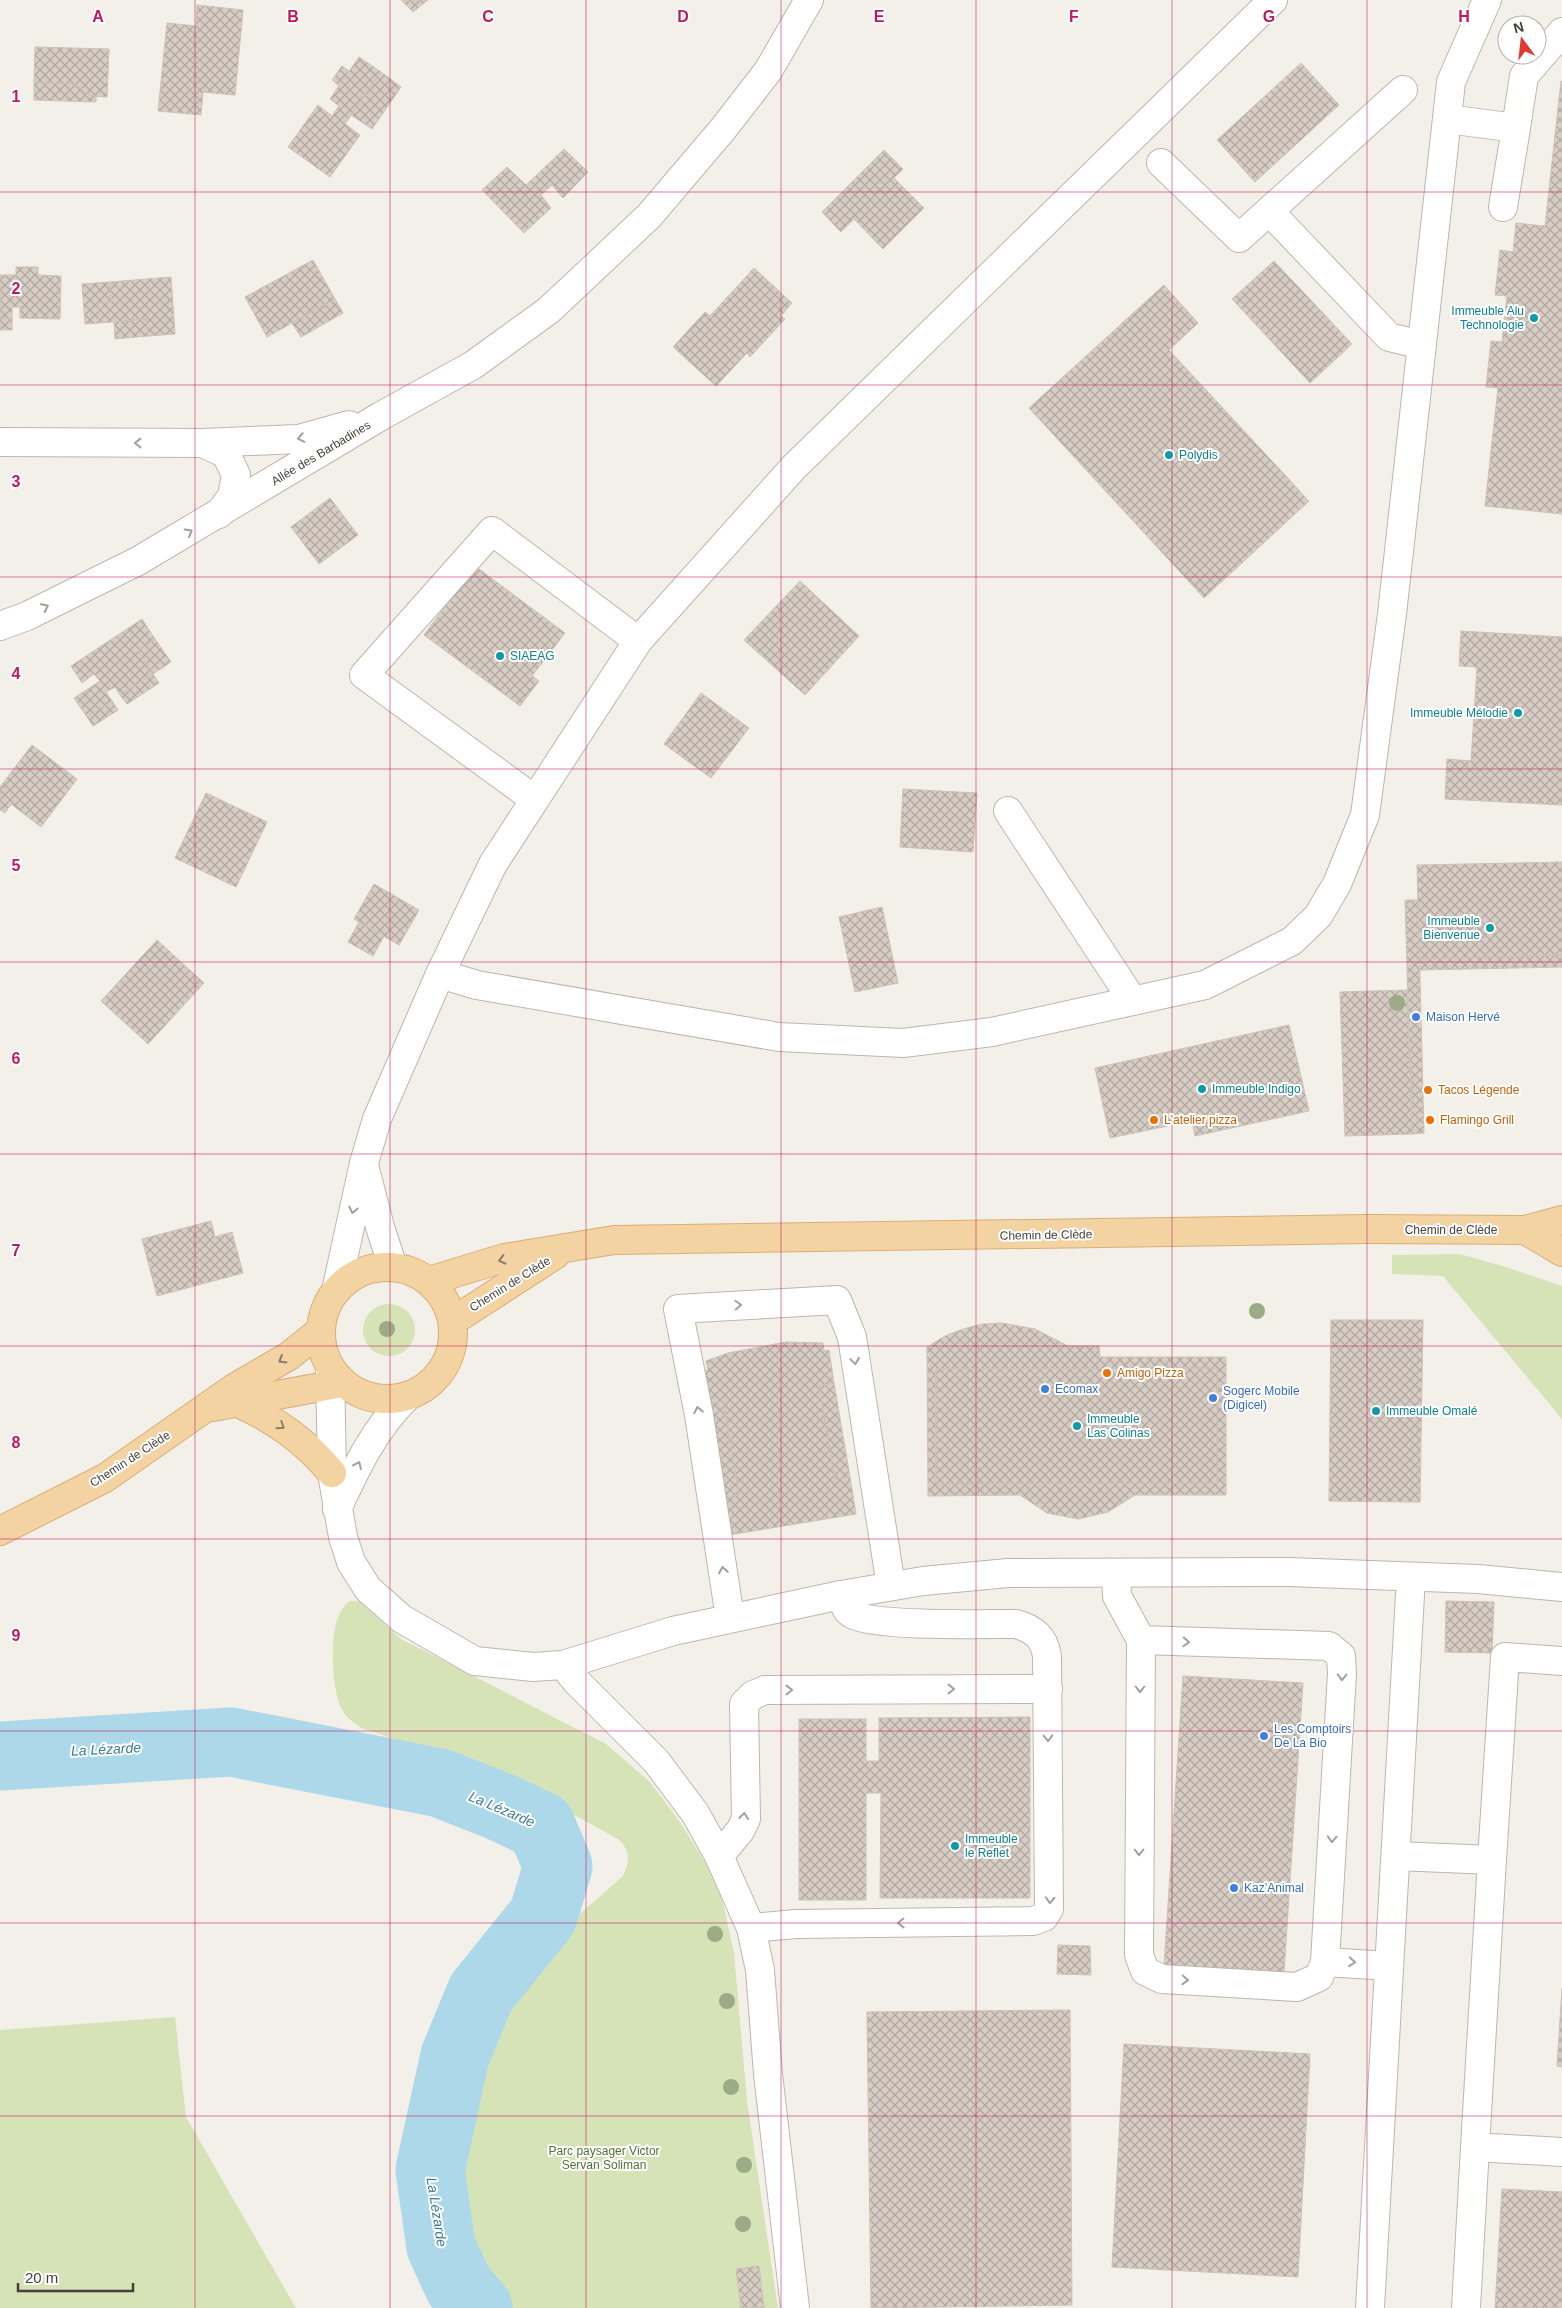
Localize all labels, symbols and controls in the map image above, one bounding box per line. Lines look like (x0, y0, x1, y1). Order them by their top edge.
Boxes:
text: A (92, 8, 104, 25)
text: B (287, 8, 299, 25)
text: C (482, 8, 494, 25)
text: D (677, 8, 689, 25)
text: E (874, 8, 885, 25)
text: F (1069, 8, 1079, 25)
text: G (1263, 8, 1275, 25)
text: H (1458, 8, 1470, 25)
north arrow (1497, 15, 1547, 65)
text: N (1512, 18, 1526, 36)
text: 1 (12, 88, 21, 105)
text: 2 (12, 280, 21, 297)
place label: Immeuble Alu Technologie (1451, 304, 1524, 332)
marker: Immeuble Alu Technologie (1528, 312, 1540, 324)
street label: Allée des Barbadines (269, 418, 373, 488)
one-way arrow (296, 432, 305, 442)
one-way arrow (134, 438, 142, 448)
place label: Polydis (1179, 448, 1218, 462)
marker: Polydis (1163, 449, 1175, 461)
text: 3 (12, 473, 21, 490)
one-way arrow (183, 528, 192, 538)
one-way arrow (40, 603, 49, 613)
place label: SIAEAG (510, 649, 555, 663)
marker: SIAEAG (494, 650, 506, 662)
text: 4 (12, 665, 21, 682)
place label: Immeuble Mélodie (1410, 706, 1508, 720)
marker: Immeuble Mélodie (1512, 707, 1524, 719)
text: 5 (12, 857, 21, 874)
place label: Immeuble Bienvenue (1423, 914, 1480, 942)
marker: Immeuble Bienvenue (1484, 922, 1496, 934)
place label: Maison Hervé (1426, 1010, 1500, 1024)
marker: Maison Hervé (1410, 1011, 1422, 1023)
text: 6 (12, 1050, 21, 1067)
place label: Immeuble Indigo (1212, 1082, 1301, 1096)
marker: Immeuble Indigo (1196, 1083, 1208, 1095)
place label: Tacos Légende (1438, 1083, 1520, 1097)
marker: Tacos Légende (1422, 1084, 1434, 1096)
place label: L'atelier pizza (1164, 1113, 1237, 1127)
place label: Flamingo Grill (1440, 1113, 1514, 1127)
marker: L'atelier pizza (1148, 1114, 1160, 1126)
marker: Flamingo Grill (1424, 1114, 1436, 1126)
one-way arrow (348, 1206, 359, 1215)
street label: Chemin de Clède (1405, 1223, 1498, 1237)
street label: Chemin de Clède (1000, 1227, 1093, 1243)
text: 7 (12, 1242, 21, 1259)
street label: Chemin de Clède (467, 1253, 553, 1315)
one-way arrow (498, 1254, 506, 1264)
one-way arrow (735, 1300, 743, 1311)
one-way arrow (278, 1354, 287, 1364)
one-way arrow (850, 1356, 860, 1365)
place label: Amigo Pizza (1117, 1366, 1184, 1380)
marker: Amigo Pizza (1101, 1367, 1113, 1379)
place label: Ecomax (1055, 1382, 1098, 1396)
marker: Ecomax (1039, 1383, 1051, 1395)
place label: Sogerc Mobile (Digicel) (1223, 1384, 1300, 1412)
marker: Sogerc Mobile (Digicel) (1207, 1392, 1219, 1404)
place label: Immeuble Omalé (1386, 1404, 1478, 1418)
one-way arrow (694, 1405, 704, 1414)
marker: Immeuble Omalé (1370, 1405, 1382, 1417)
place label: Immeuble Las Colinas (1087, 1412, 1150, 1440)
one-way arrow (276, 1420, 285, 1429)
marker: Immeuble Las Colinas (1071, 1420, 1083, 1432)
street label: Chemin de Clède (87, 1428, 173, 1490)
text: 8 (12, 1434, 21, 1451)
one-way arrow (351, 1461, 362, 1470)
one-way arrow (718, 1566, 729, 1574)
text: 9 (12, 1627, 21, 1644)
one-way arrow (1182, 1637, 1190, 1648)
one-way arrow (1337, 1674, 1347, 1681)
one-way arrow (948, 1684, 956, 1694)
one-way arrow (786, 1685, 793, 1695)
one-way arrow (1135, 1686, 1145, 1693)
place label: Les Comptoirs De La Bio (1274, 1722, 1351, 1750)
marker: Les Comptoirs De La Bio (1258, 1730, 1270, 1742)
one-way arrow (1043, 1734, 1053, 1742)
water label: La Lézarde (71, 1739, 142, 1759)
water label: La Lézarde (467, 1788, 538, 1830)
one-way arrow (738, 1812, 749, 1820)
place label: Immeuble le Reflet (965, 1832, 1018, 1860)
one-way arrow (1327, 1835, 1338, 1843)
marker: Immeuble le Reflet (949, 1840, 961, 1852)
one-way arrow (1134, 1848, 1144, 1856)
place label: Kaz’Animal (1244, 1881, 1304, 1895)
marker: Kaz’Animal (1228, 1882, 1240, 1894)
one-way arrow (1045, 1897, 1055, 1905)
one-way arrow (896, 1918, 904, 1928)
one-way arrow (1348, 1957, 1356, 1968)
one-way arrow (1181, 1975, 1189, 1986)
park label: Parc paysager Victor Servan Soliman (548, 2144, 660, 2172)
water label: La Lézarde (424, 2176, 450, 2248)
scale bar (18, 2260, 132, 2292)
text: 20 m (25, 2269, 58, 2286)

